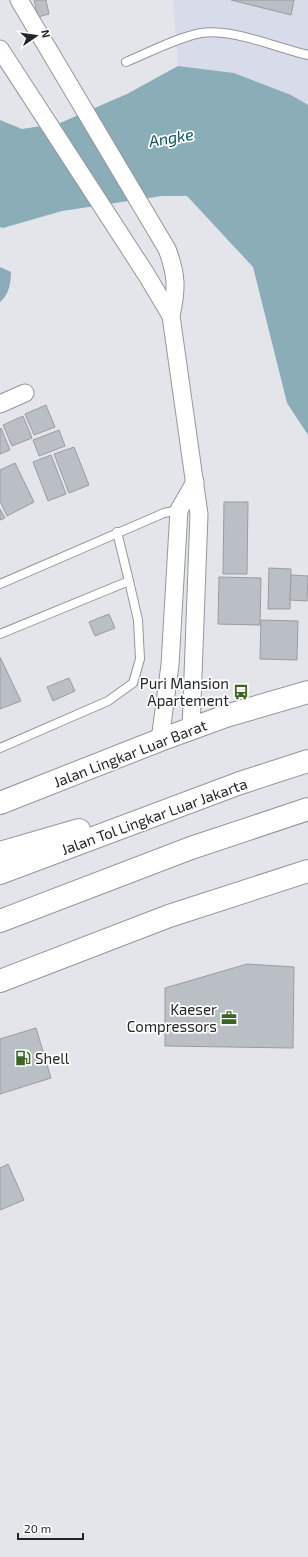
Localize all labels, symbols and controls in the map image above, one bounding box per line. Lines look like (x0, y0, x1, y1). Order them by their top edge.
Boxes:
north arrow (16, 16, 56, 56)
text: N (39, 28, 53, 39)
water label: Angke (146, 124, 195, 150)
place label: Puri Mansion Apartement (140, 674, 229, 709)
bus stop icon: Puri Mansion Apartement (232, 683, 250, 701)
street label: Jalan Lingkar Luar Barat (51, 715, 209, 791)
street label: Jalan Tol Lingkar Luar Jakarta (59, 774, 249, 858)
place label: Kaeser Compressors (127, 1000, 217, 1035)
office icon: Kaeser Compressors (220, 1009, 238, 1027)
fuel station icon: Shell (14, 1049, 32, 1067)
place label: Shell (35, 1049, 70, 1067)
scale bar (18, 1515, 83, 1541)
text: 20 m (24, 1521, 51, 1535)

